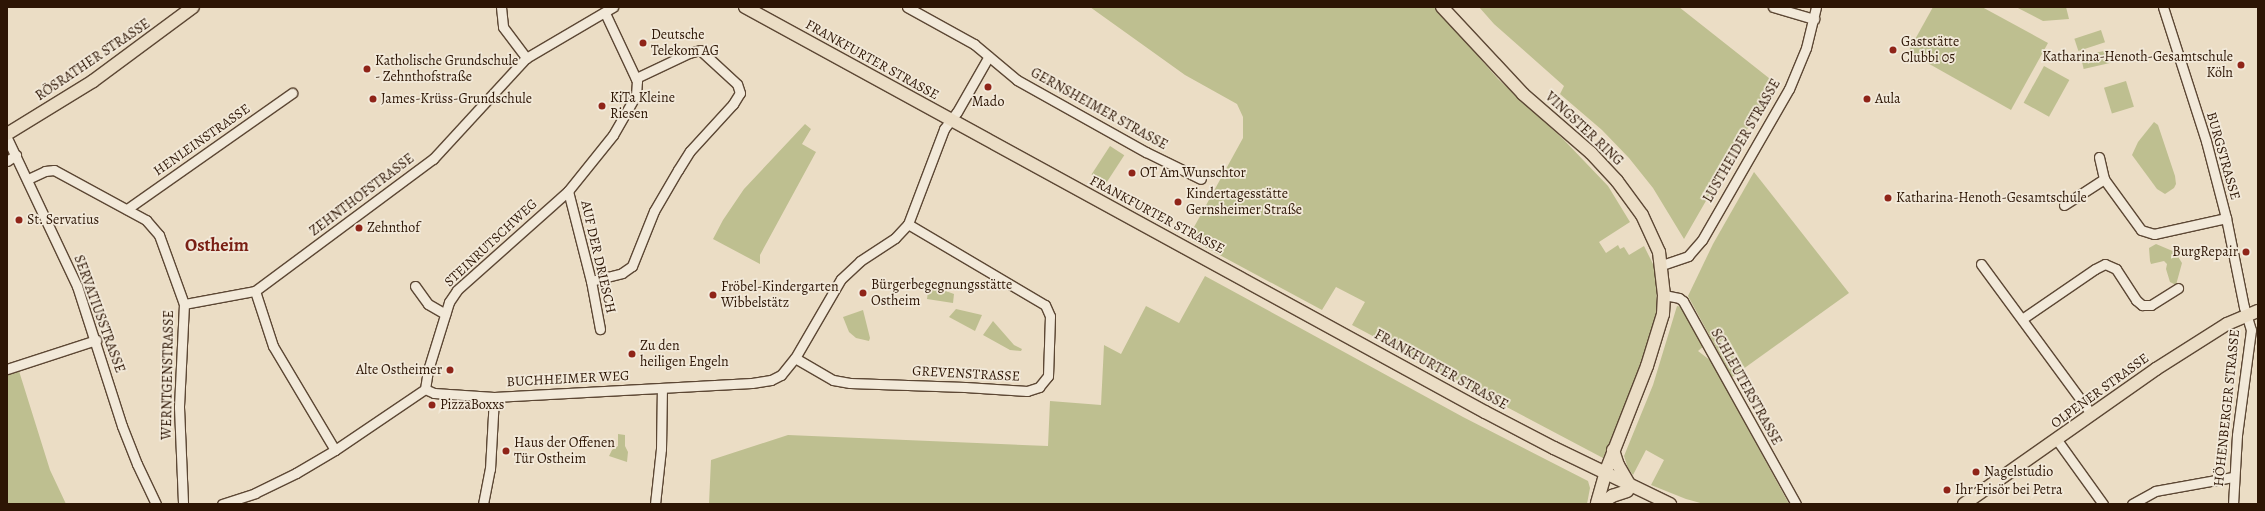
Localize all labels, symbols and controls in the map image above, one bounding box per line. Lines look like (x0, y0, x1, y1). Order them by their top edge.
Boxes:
street label: RÖSRATHER STRASSE (33, 15, 153, 105)
street label: FRANKFURTER STRASSE (802, 16, 942, 104)
place label: Deutsche Telekom AG (651, 27, 719, 60)
place label: Gaststätte Clubbi 05 (1901, 34, 1959, 66)
marker: Deutsche Telekom AG (638, 38, 648, 48)
marker: Gaststätte Clubbi 05 (1888, 45, 1898, 55)
place label: Katharina-Henoth-Gesamtschule Köln (2042, 49, 2233, 82)
place label: Katholische Grundschule - Zehnthofstraße (375, 53, 518, 86)
marker: Katharina-Henoth-Gesamtschule Köln (2236, 60, 2246, 70)
marker: Katholische Grundschule - Zehnthofstraße (362, 64, 372, 74)
street label: GERNSHEIMER STRASSE (1028, 64, 1170, 154)
street label: LUSTHEIDER STRASSE (1700, 76, 1784, 206)
marker: Mado (983, 82, 993, 92)
street label: VINGSTER RING (1541, 89, 1627, 169)
place label: KiTa Kleine Riesen (610, 90, 675, 122)
place label: James-Krüss-Grundschule (381, 91, 532, 107)
place label: Aula (1875, 91, 1900, 107)
marker: James-Krüss-Grundschule (368, 94, 378, 104)
place label: Mado (972, 94, 1004, 110)
marker: Aula (1862, 94, 1872, 104)
street label: HENLEINSTRASSE (150, 100, 254, 180)
marker: KiTa Kleine Riesen (597, 101, 607, 111)
street label: BURGSTRASSE (2202, 110, 2244, 202)
street label: ZEHNTHOFSTRASSE (306, 150, 418, 240)
place label: OT Am Wunschtor (1140, 165, 1246, 181)
marker: OT Am Wunschtor (1127, 168, 1137, 178)
street label: FRANKFURTER STRASSE (1087, 172, 1227, 258)
place label: Kindertagesstätte Gernsheimer Straße (1186, 186, 1302, 218)
place label: Katharina-Henoth-Gesamtschule (1896, 190, 2087, 206)
marker: Katharina-Henoth-Gesamtschule (1883, 193, 1893, 203)
street label: STEINRUTSCHWEG (441, 196, 541, 290)
marker: Kindertagesstätte Gernsheimer Straße (1173, 197, 1183, 207)
street label: AUF DER DRIESCH (577, 199, 619, 315)
place label: St. Servatius (27, 212, 99, 228)
marker: St. Servatius (14, 215, 24, 225)
place label: Zehnthof (367, 220, 420, 236)
marker: Zehnthof (354, 223, 364, 233)
district label: Ostheim (185, 234, 249, 256)
place label: BurgRepair (2172, 244, 2238, 260)
marker: BurgRepair (2241, 247, 2251, 257)
street label: SERVATIUSSTRASSE (70, 253, 128, 375)
place label: Bürgerbegegnungsstätte Ostheim (871, 277, 1012, 310)
place label: Fröbel-Kindergarten Wibbelstätz (721, 279, 839, 312)
marker: Bürgerbegegnungsstätte Ostheim (858, 288, 868, 298)
marker: Fröbel-Kindergarten Wibbelstätz (708, 290, 718, 300)
street label: WERNTGENSTRASSE (158, 310, 178, 440)
street label: FRANKFURTER STRASSE (1371, 326, 1511, 414)
street label: SCHLEUTERSTRASSE (1707, 326, 1785, 448)
street label: HÖHENBERGER STRASSE (2210, 329, 2244, 487)
place label: Zu den heiligen Engeln (640, 338, 729, 370)
marker: Zu den heiligen Engeln (627, 349, 637, 359)
street label: OLPENER STRASSE (2048, 350, 2152, 432)
place label: Alte Ostheimer (356, 362, 442, 378)
street label: GREVENSTRASSE (912, 363, 1020, 385)
marker: Alte Ostheimer (445, 365, 455, 375)
street label: BUCHHEIMER WEG (506, 367, 630, 391)
place label: PizzaBoxxs (440, 397, 504, 413)
marker: PizzaBoxxs (427, 400, 437, 410)
place label: Haus der Offenen Tür Ostheim (514, 435, 615, 468)
marker: Haus der Offenen Tür Ostheim (501, 446, 511, 456)
place label: Nagelstudio (1984, 464, 2053, 480)
marker: Nagelstudio (1971, 467, 1981, 477)
place label: Ihr Frisör bei Petra (1955, 482, 2062, 498)
marker: Ihr Frisör bei Petra (1942, 485, 1952, 495)

